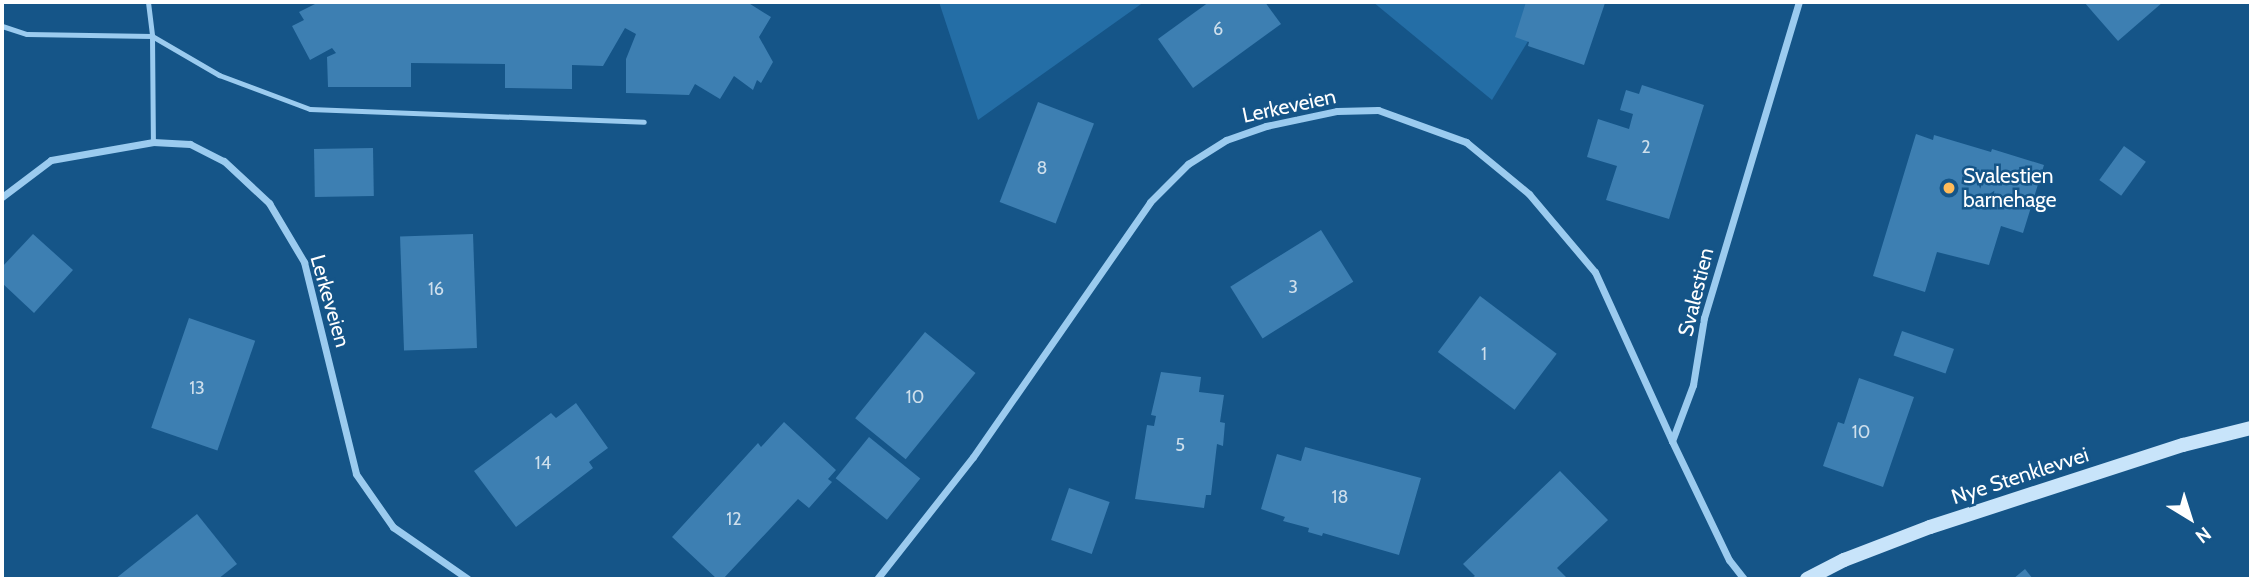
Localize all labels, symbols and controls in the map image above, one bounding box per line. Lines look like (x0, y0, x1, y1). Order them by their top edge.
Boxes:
house number: 6 (1213, 18, 1223, 40)
street label: Lerkeveien (1240, 84, 1338, 128)
house number: 2 (1641, 136, 1651, 158)
house number: 8 (1037, 157, 1047, 179)
place label: Svalestien barnehage (1963, 163, 2057, 213)
marker: Svalestien barnehage (1941, 180, 1957, 196)
street label: Svalestien (1673, 245, 1719, 339)
street label: Lerkeveien (305, 252, 355, 350)
house number: 3 (1288, 276, 1298, 298)
house number: 16 (428, 278, 444, 300)
house number: 1 (1481, 343, 1487, 365)
house number: 13 (189, 377, 205, 399)
house number: 10 (906, 386, 924, 408)
house number: 10 (1852, 421, 1870, 443)
house number: 5 (1175, 434, 1185, 456)
street label: Nye Stenklevvei (1948, 442, 2092, 510)
house number: 14 (535, 452, 551, 474)
north arrow (2155, 483, 2225, 553)
house number: 18 (1332, 486, 1348, 508)
house number: 12 (726, 508, 742, 530)
text: N (2191, 522, 2216, 548)

